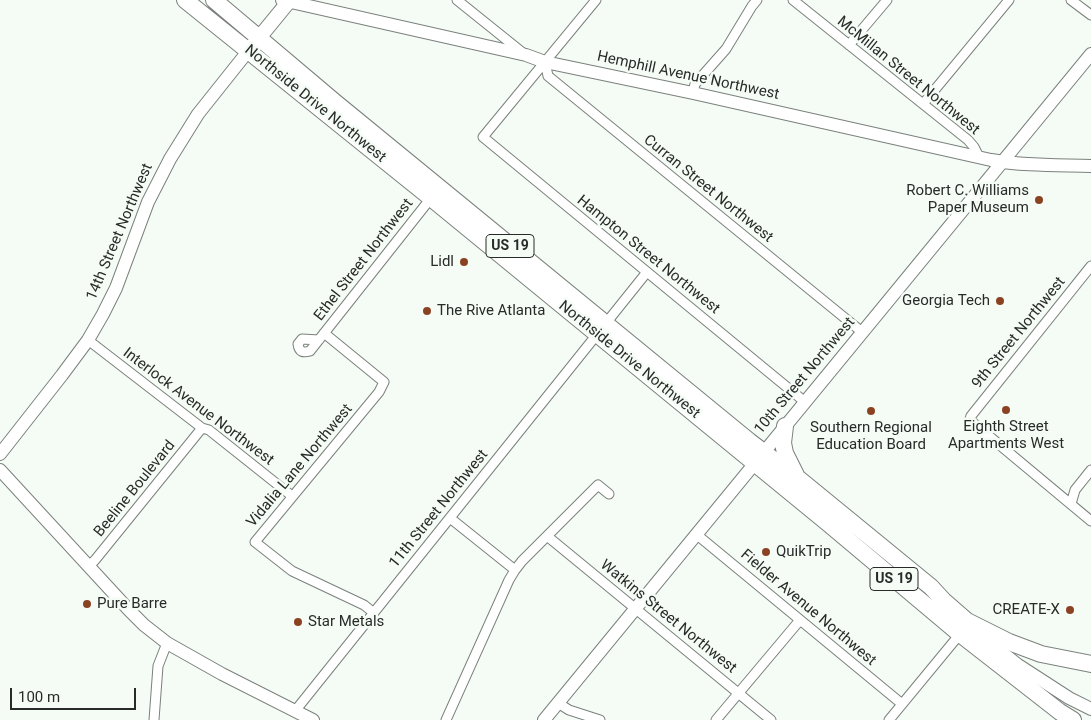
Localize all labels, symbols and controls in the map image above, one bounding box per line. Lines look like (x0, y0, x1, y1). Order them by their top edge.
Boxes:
street label: McMillan Street Northwest (833, 13, 983, 139)
street label: Northside Drive Northwest (241, 41, 389, 167)
street label: Hemphill Avenue Northwest (595, 48, 781, 104)
street label: Curran Street Northwest (640, 131, 776, 247)
street label: 14th Street Northwest (83, 161, 157, 303)
place label: Robert C. Williams Paper Museum (906, 182, 1029, 217)
street label: Hampton Street Northwest (573, 192, 723, 318)
marker: Robert C. Williams Paper Museum (1033, 194, 1045, 206)
street label: Ethel Street Northwest (311, 195, 417, 325)
road number: US 19 (486, 235, 534, 258)
place label: Lidl (430, 253, 454, 271)
marker: Lidl (458, 256, 470, 268)
street label: 9th Street Northwest (968, 274, 1070, 392)
place label: Georgia Tech (902, 292, 990, 310)
marker: Georgia Tech (994, 295, 1006, 307)
street label: Northside Drive Northwest (555, 297, 703, 423)
place label: The Rive Atlanta (437, 302, 545, 320)
marker: The Rive Atlanta (421, 305, 433, 317)
street label: 10th Street Northwest (751, 314, 859, 438)
street label: Interlock Avenue Northwest (119, 344, 277, 470)
street label: Vidalia Lane Northwest (243, 401, 357, 531)
marker: Eighth Street Apartments West (1000, 404, 1012, 416)
marker: Southern Regional Education Board (865, 405, 877, 417)
place label: Eighth Street Apartments West (948, 418, 1064, 453)
place label: Southern Regional Education Board (810, 419, 932, 454)
street label: Beeline Boulevard (91, 437, 179, 541)
street label: 11th Street Northwest (386, 446, 492, 572)
place label: QuikTrip (776, 543, 831, 561)
street label: Fielder Avenue Northwest (737, 546, 879, 670)
marker: QuikTrip (760, 546, 772, 558)
street label: Watkins Street Northwest (596, 556, 740, 678)
road number: US 19 (870, 568, 918, 590)
place label: Pure Barre (97, 595, 167, 613)
marker: Pure Barre (81, 598, 93, 610)
place label: CREATE-X (993, 601, 1060, 619)
marker: CREATE-X (1064, 604, 1076, 616)
place label: Star Metals (308, 613, 384, 631)
marker: Star Metals (292, 616, 304, 628)
scale bar (12, 678, 139, 710)
text: 100 m (18, 688, 60, 706)

